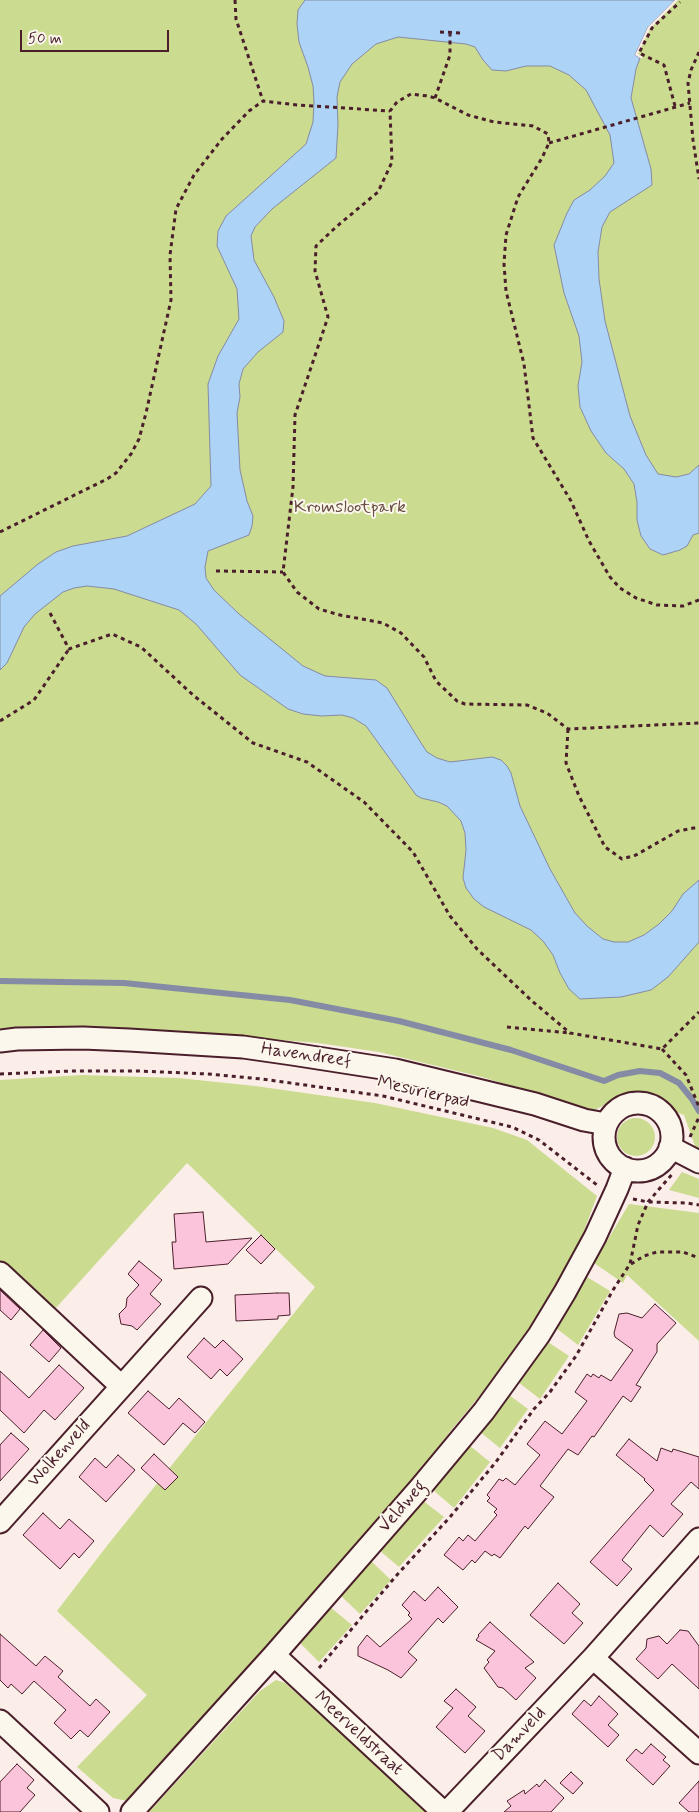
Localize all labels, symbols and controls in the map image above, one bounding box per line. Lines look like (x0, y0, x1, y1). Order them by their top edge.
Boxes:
scale bar (22, 20, 171, 52)
text: 50 m (28, 29, 62, 49)
park label: Kromslootpark (294, 497, 406, 519)
street label: Havendreef (260, 1039, 352, 1073)
street label: Mesurierpad (375, 1072, 471, 1114)
street label: Wolkenveld (24, 1416, 96, 1492)
street label: Veldweg (374, 1476, 432, 1538)
street label: Meerveldstraat (309, 1687, 407, 1781)
street label: Damveld (489, 1703, 551, 1767)

